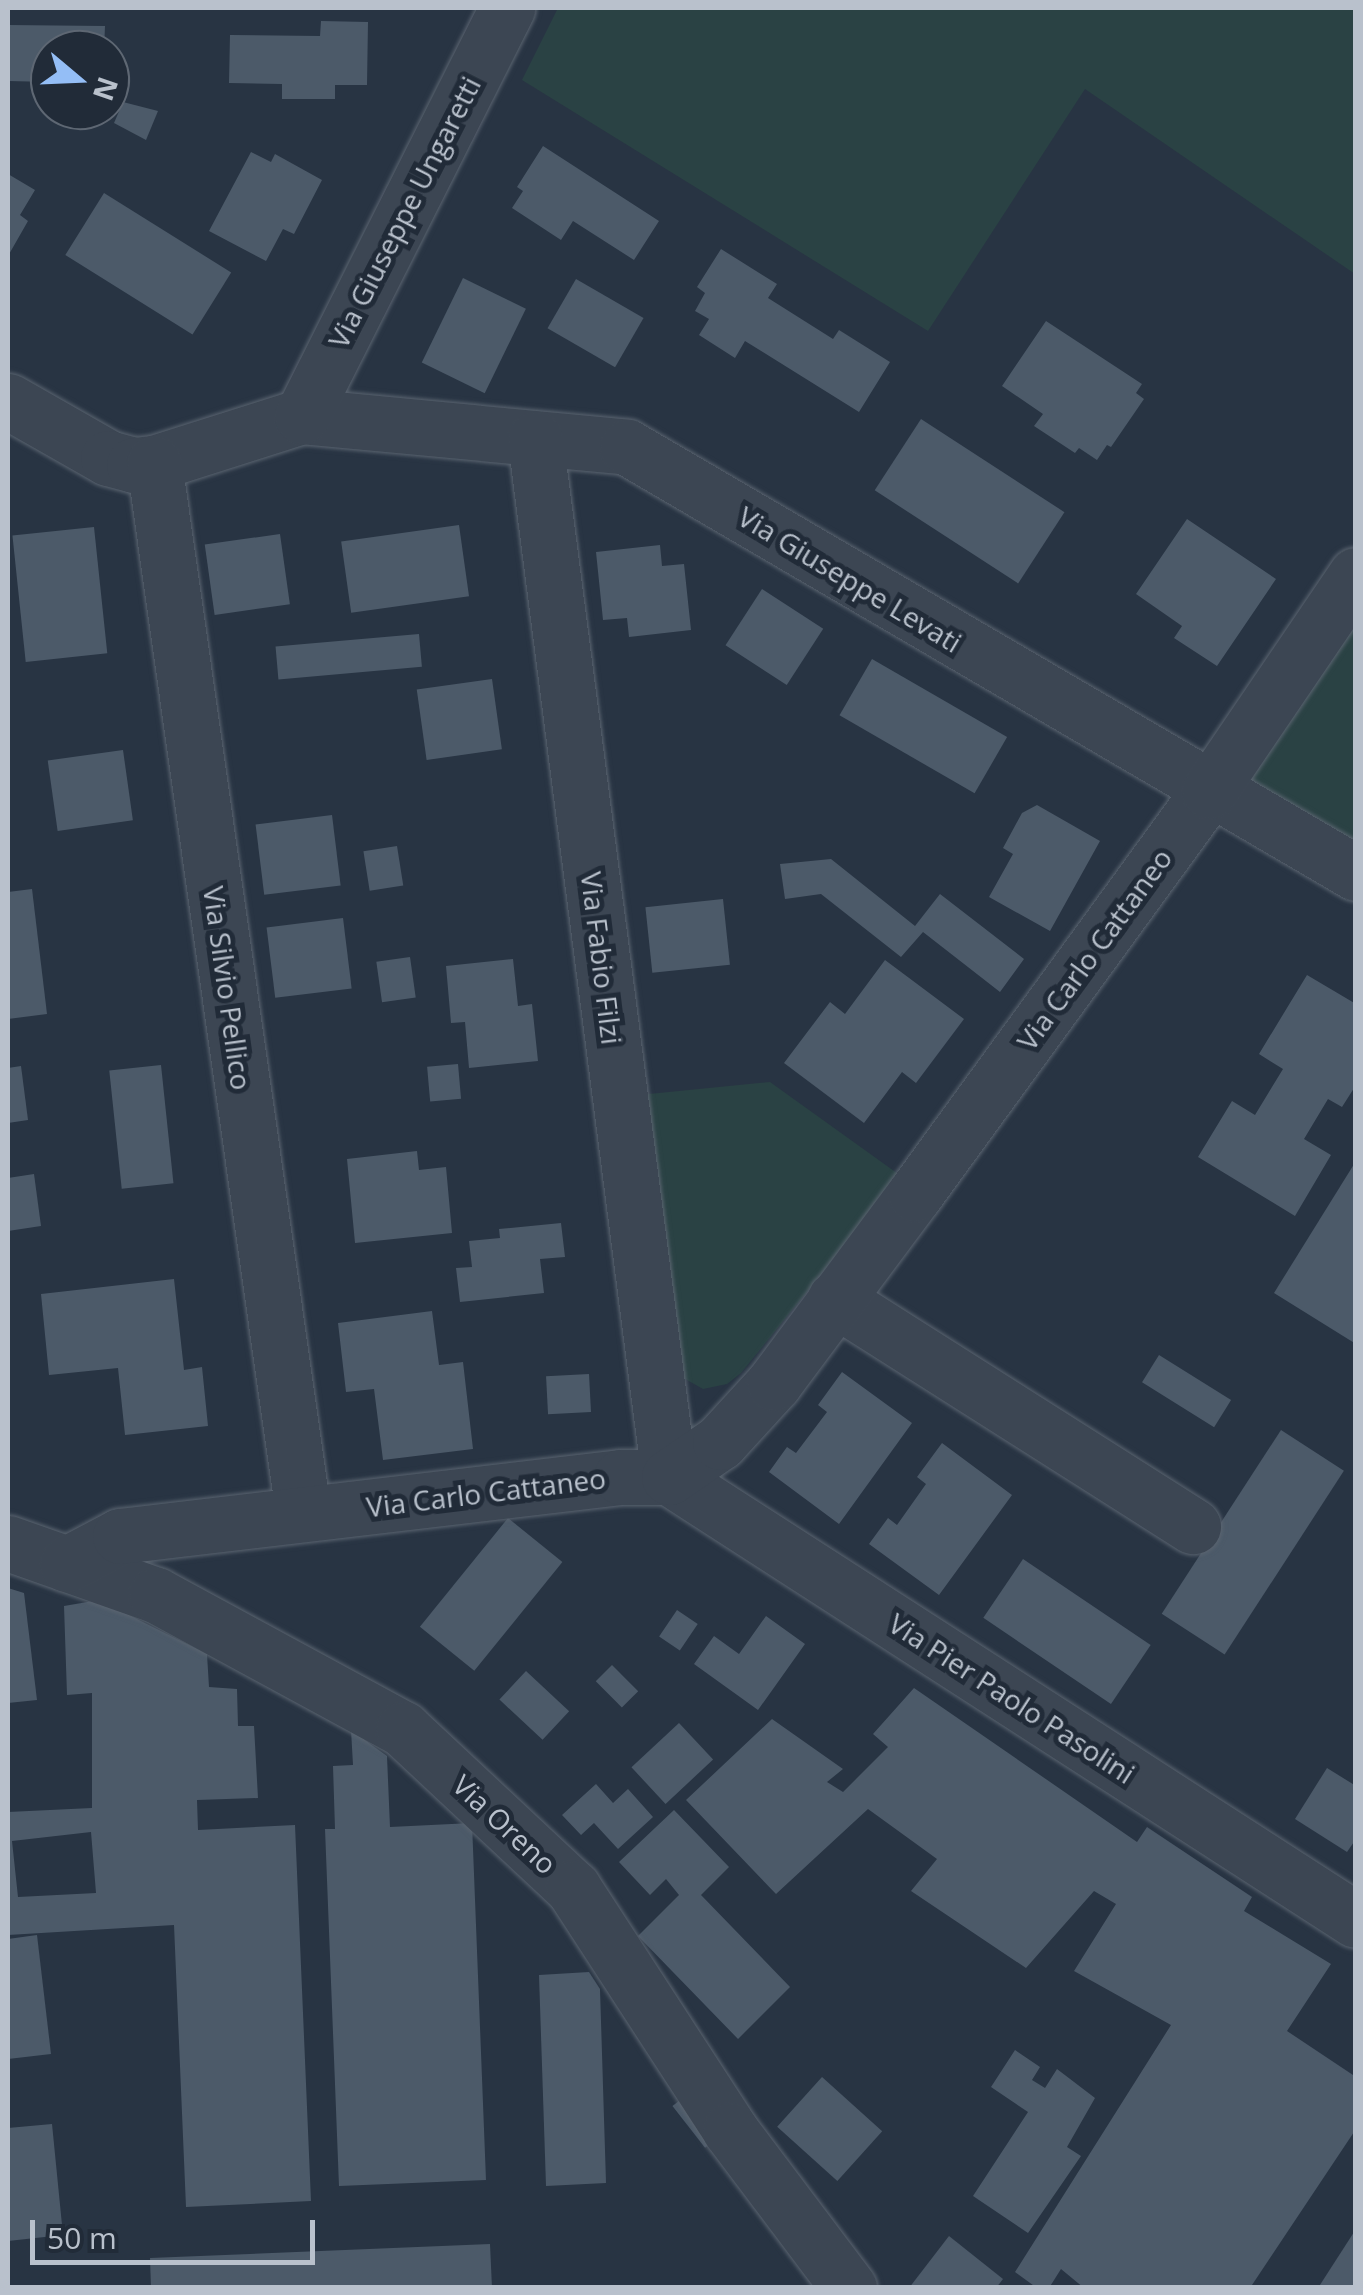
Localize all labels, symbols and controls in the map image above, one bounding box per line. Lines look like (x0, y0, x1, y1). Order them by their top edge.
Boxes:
north arrow (30, 30, 130, 130)
street label: Via Giuseppe Ungaretti (321, 71, 487, 353)
text: N (85, 72, 128, 106)
street label: Via Giuseppe Levati (732, 499, 968, 659)
street label: Via Carlo Cattaneo (1010, 842, 1178, 1056)
street label: Via Fabio Filzi (575, 870, 629, 1046)
street label: Via Silvio Pellico (197, 884, 259, 1092)
street label: Via Carlo Cattaneo (364, 1461, 608, 1523)
street label: Via Pier Paolo Pasolini (883, 1606, 1141, 1790)
street label: Via Oreno (446, 1768, 564, 1880)
scale bar (35, 2200, 320, 2262)
text: 50 m (47, 2217, 117, 2258)

